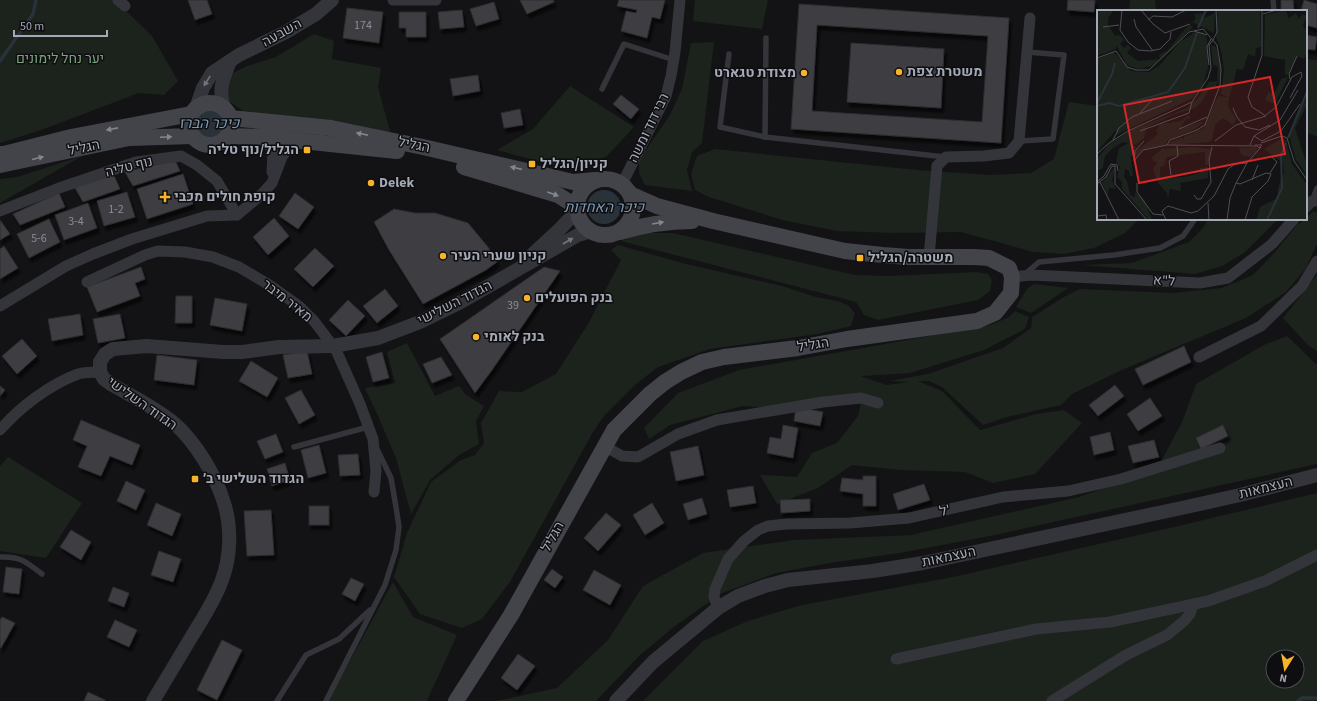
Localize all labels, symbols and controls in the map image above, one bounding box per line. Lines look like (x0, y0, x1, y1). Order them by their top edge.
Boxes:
inset map (1097, 10, 1307, 220)
scale bar (14, 12, 107, 38)
street label: השבעה (258, 14, 306, 52)
house number: 174 (354, 17, 372, 34)
text: 50 m (20, 18, 44, 35)
park label: יער נחל לימונים (16, 49, 104, 69)
place label: משטרת צפת (907, 62, 982, 82)
place label: מצודת טגארט (714, 63, 796, 83)
marker: משטרת צפת (894, 67, 904, 77)
marker: מצודת טגארט (799, 68, 809, 78)
one-way arrow (204, 75, 211, 87)
street label: רבי דוד ומשה (624, 90, 674, 166)
water label: כיכר הברז (179, 113, 240, 134)
one-way arrow (106, 126, 118, 132)
one-way arrow (355, 130, 368, 136)
street label: הגליל (396, 132, 432, 158)
one-way arrow (160, 134, 173, 140)
street label: הגליל (66, 135, 102, 161)
place label: הגליל/נוף טליה (208, 140, 299, 160)
marker: הגליל/נוף טליה (302, 145, 312, 155)
street label: נוף טליה (103, 151, 155, 183)
one-way arrow (32, 154, 44, 160)
place label: קניון/הגליל (540, 154, 608, 174)
marker: קניון/הגליל (527, 159, 537, 169)
one-way arrow (510, 165, 522, 171)
place label: Delek (379, 173, 414, 193)
marker: Delek (366, 178, 376, 188)
place label: קופת חולים מכבי (174, 187, 276, 207)
marker: קופת חולים מכבי (159, 191, 171, 203)
one-way arrow (548, 191, 560, 197)
water label: כיכר האחדות (564, 197, 645, 218)
house number: 1-2 (108, 201, 124, 218)
house number: 3-4 (68, 213, 84, 230)
one-way arrow (652, 220, 664, 226)
house number: 5-6 (31, 230, 47, 247)
one-way arrow (562, 238, 574, 245)
place label: קניון שערי העיר (451, 246, 546, 266)
place label: משטרה/הגליל (868, 248, 953, 268)
marker: קניון שערי העיר (438, 251, 448, 261)
marker: משטרה/הגליל (855, 253, 865, 263)
street label: ל"א (1152, 270, 1176, 292)
street label: מאיר מיבר (258, 275, 316, 327)
street label: הגדוד השלישי (414, 276, 496, 330)
place label: בנק הפועלים (535, 288, 613, 308)
marker: בנק הפועלים (522, 293, 532, 303)
house number: 39 (507, 297, 519, 314)
place label: בנק לאומי (484, 327, 545, 347)
marker: בנק לאומי (471, 332, 481, 342)
street label: הגליל (796, 333, 830, 357)
street label: הגדוד השלישי (103, 373, 181, 435)
place label: הגדוד השלישי ב׳ (203, 469, 304, 489)
street label: העצמאות (1237, 472, 1295, 504)
marker: הגדוד השלישי ב׳ (190, 474, 200, 484)
street label: ל' (937, 500, 953, 522)
street label: הגליל (536, 518, 570, 556)
street label: העצמאות (920, 542, 978, 572)
north arrow (1265, 649, 1305, 689)
text: N (1278, 670, 1288, 686)

